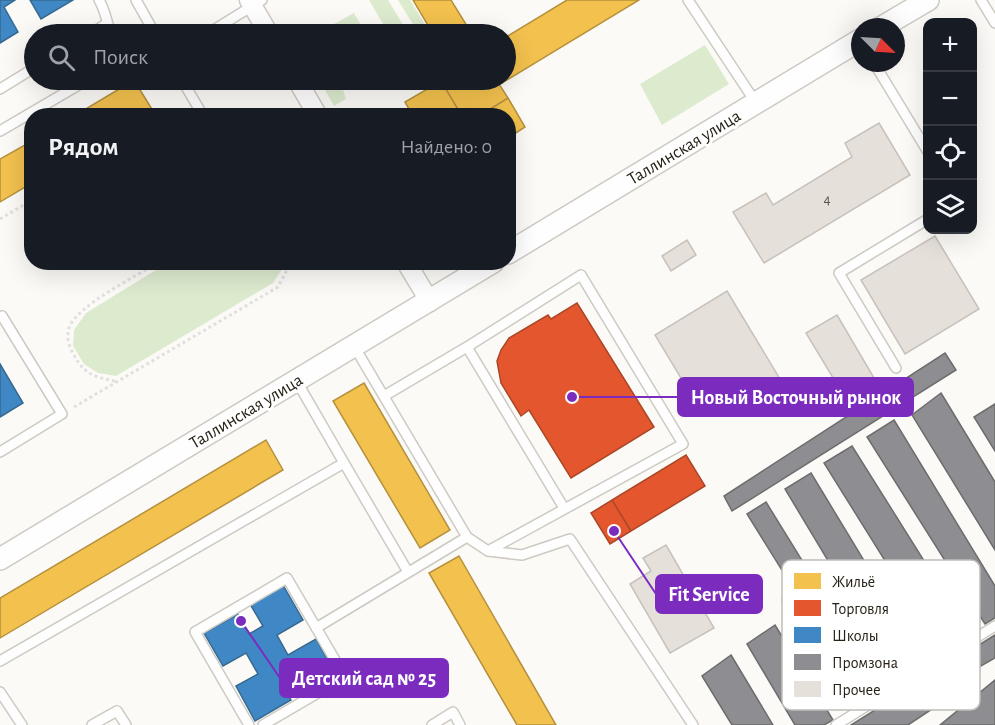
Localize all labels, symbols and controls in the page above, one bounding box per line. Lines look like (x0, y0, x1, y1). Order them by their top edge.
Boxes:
north arrow (851, 18, 905, 72)
map controls (923, 18, 977, 234)
button: + (923, 18, 977, 72)
search box (24, 24, 516, 90)
icon: search (45, 41, 78, 74)
text: Поиск (93, 46, 148, 68)
button: − (923, 72, 977, 126)
street label: Таллинская улица (625, 107, 744, 189)
button: locate (923, 126, 977, 180)
text: Рядом (48, 134, 119, 160)
text: Найдено: 0 (401, 137, 492, 157)
button: layers (923, 180, 977, 234)
house number: 4 (823, 192, 831, 207)
street label: Таллинская улица (187, 371, 306, 453)
callout: Новый Восточный рынок (678, 378, 913, 416)
text: Новый Восточный рынок (691, 388, 901, 408)
legend (782, 560, 980, 710)
text: Жильё (832, 574, 875, 590)
callout: Fit Service (656, 575, 762, 613)
text: Fit Service (668, 585, 750, 605)
text: Торговля (832, 601, 889, 617)
text: Школы (832, 628, 879, 644)
text: Промзона (832, 655, 898, 671)
callout: Детский сад № 25 (280, 659, 448, 697)
text: Детский сад № 25 (292, 669, 436, 689)
text: Прочее (832, 682, 881, 698)

